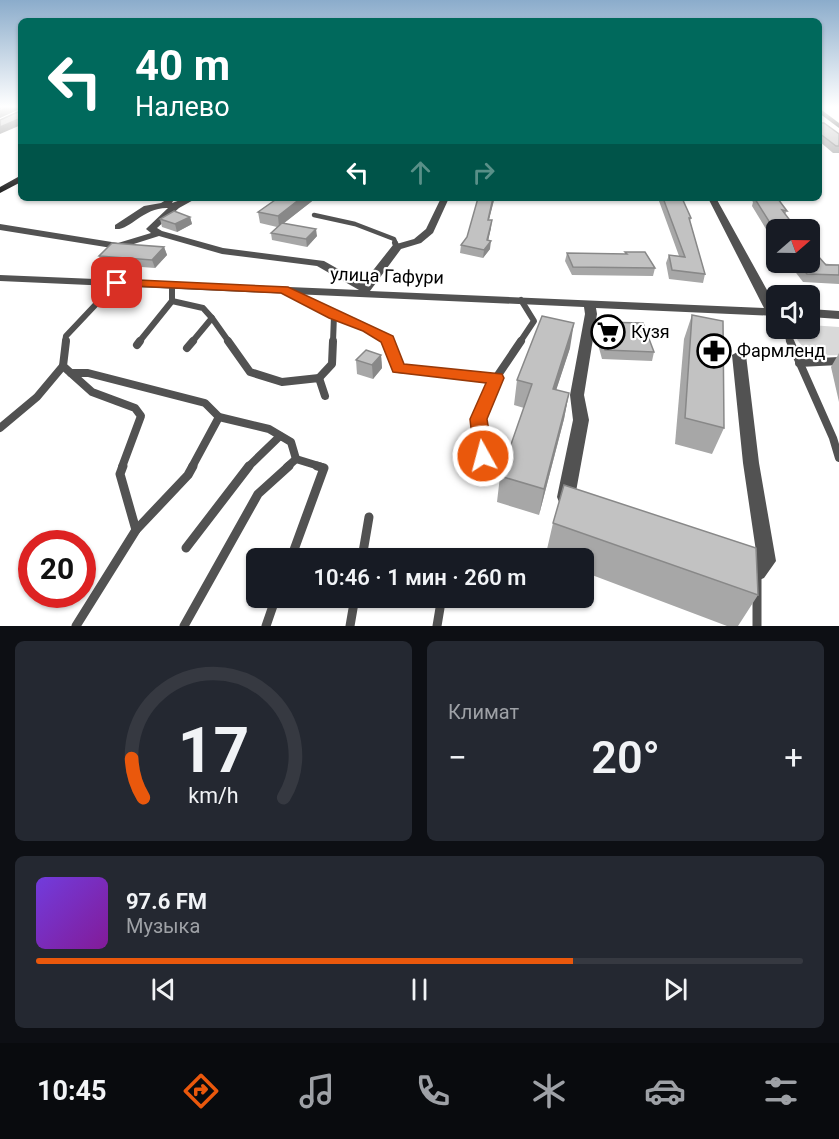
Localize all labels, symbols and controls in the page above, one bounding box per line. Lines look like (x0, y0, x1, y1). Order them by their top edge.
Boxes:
text: 40 m (135, 41, 230, 90)
icon: left (36, 42, 114, 120)
text: Налево (135, 91, 230, 123)
icon: left (341, 156, 374, 189)
icon: ahead (404, 156, 437, 189)
icon: right (467, 156, 500, 189)
north arrow (766, 219, 820, 273)
map controls (766, 219, 820, 339)
pin (91, 257, 142, 308)
street label: улица Гафури (330, 263, 444, 288)
icon: arrive (100, 266, 133, 299)
button: sound (766, 285, 820, 339)
supermarket icon: Кузя (590, 314, 626, 350)
place label: Кузя (631, 321, 670, 342)
pharmacy icon: Фармленд (696, 333, 732, 369)
place label: Фармленд (737, 340, 825, 361)
position arrow (451, 424, 515, 488)
speed limit sign: 20 (18, 530, 96, 608)
text: 10:46 · 1 мин · 260 m (314, 565, 526, 590)
text: Климат (448, 700, 519, 724)
text: 17 (178, 714, 249, 787)
text: 20° (591, 731, 660, 784)
text: − (448, 738, 467, 777)
text: + (784, 738, 803, 777)
text: km/h (188, 783, 239, 808)
text: 97.6 FM (126, 889, 207, 914)
text: Музыка (126, 914, 200, 938)
icon: previous (147, 973, 180, 1006)
icon: pause (403, 973, 436, 1006)
icon: next (659, 973, 692, 1006)
icon: directions (180, 1070, 222, 1112)
icon: music (296, 1070, 338, 1112)
icon: phone (412, 1070, 454, 1112)
icon: climate (528, 1070, 570, 1112)
icon: car (644, 1070, 686, 1112)
icon: filters (760, 1070, 802, 1112)
text: 10:45 (37, 1075, 107, 1107)

